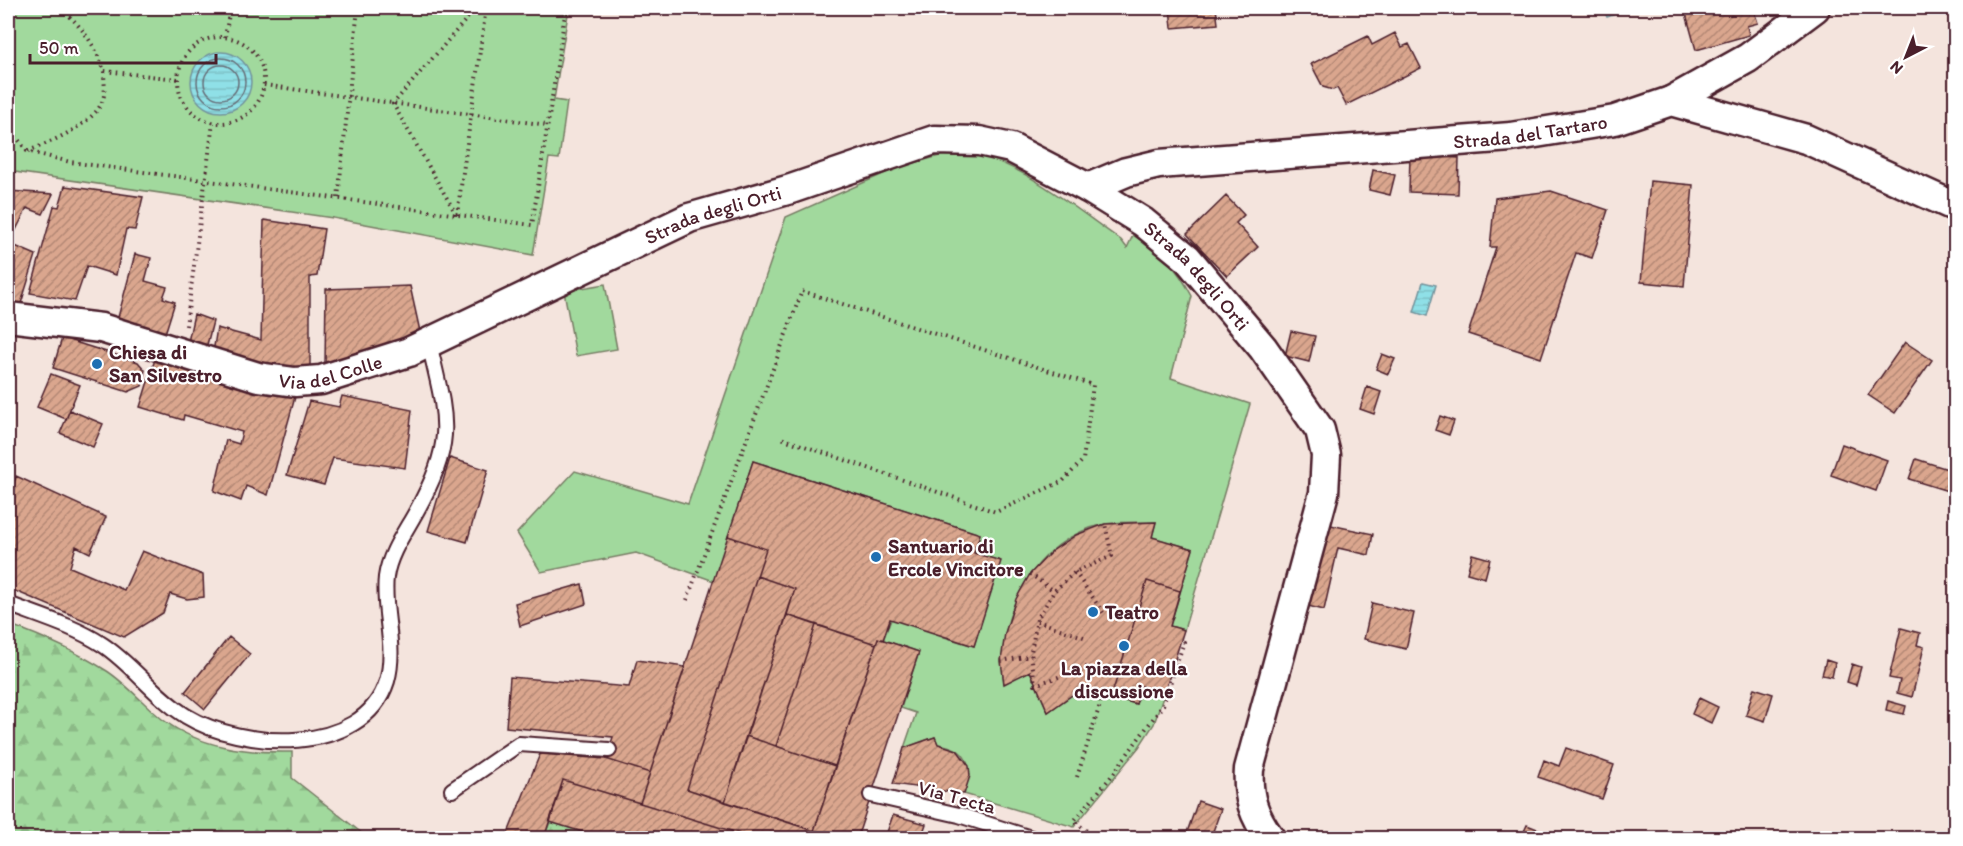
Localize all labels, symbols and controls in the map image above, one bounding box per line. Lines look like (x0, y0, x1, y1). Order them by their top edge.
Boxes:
scale bar (30, 27, 216, 65)
north arrow (1876, 27, 1936, 87)
text: 50 m (39, 37, 79, 59)
text: N (1886, 57, 1907, 78)
street label: Strada del Tartaro (1452, 109, 1609, 153)
street label: Strada degli Orti (641, 180, 784, 249)
street label: Strada degli Orti (1139, 216, 1255, 335)
place label: Chiesa di San Silvestro (109, 340, 222, 387)
street label: Via del Colle (277, 349, 385, 394)
marker: Chiesa di San Silvestro (90, 357, 104, 371)
place label: Santuario di Ercole Vincitore (888, 534, 1024, 581)
marker: Santuario di Ercole Vincitore (869, 550, 883, 564)
place label: Teatro (1104, 600, 1159, 624)
marker: Teatro (1086, 605, 1100, 619)
marker: La piazza della discussione (1117, 639, 1131, 653)
place label: La piazza della discussione (1061, 656, 1188, 703)
street label: Via Tecta (916, 775, 999, 819)

